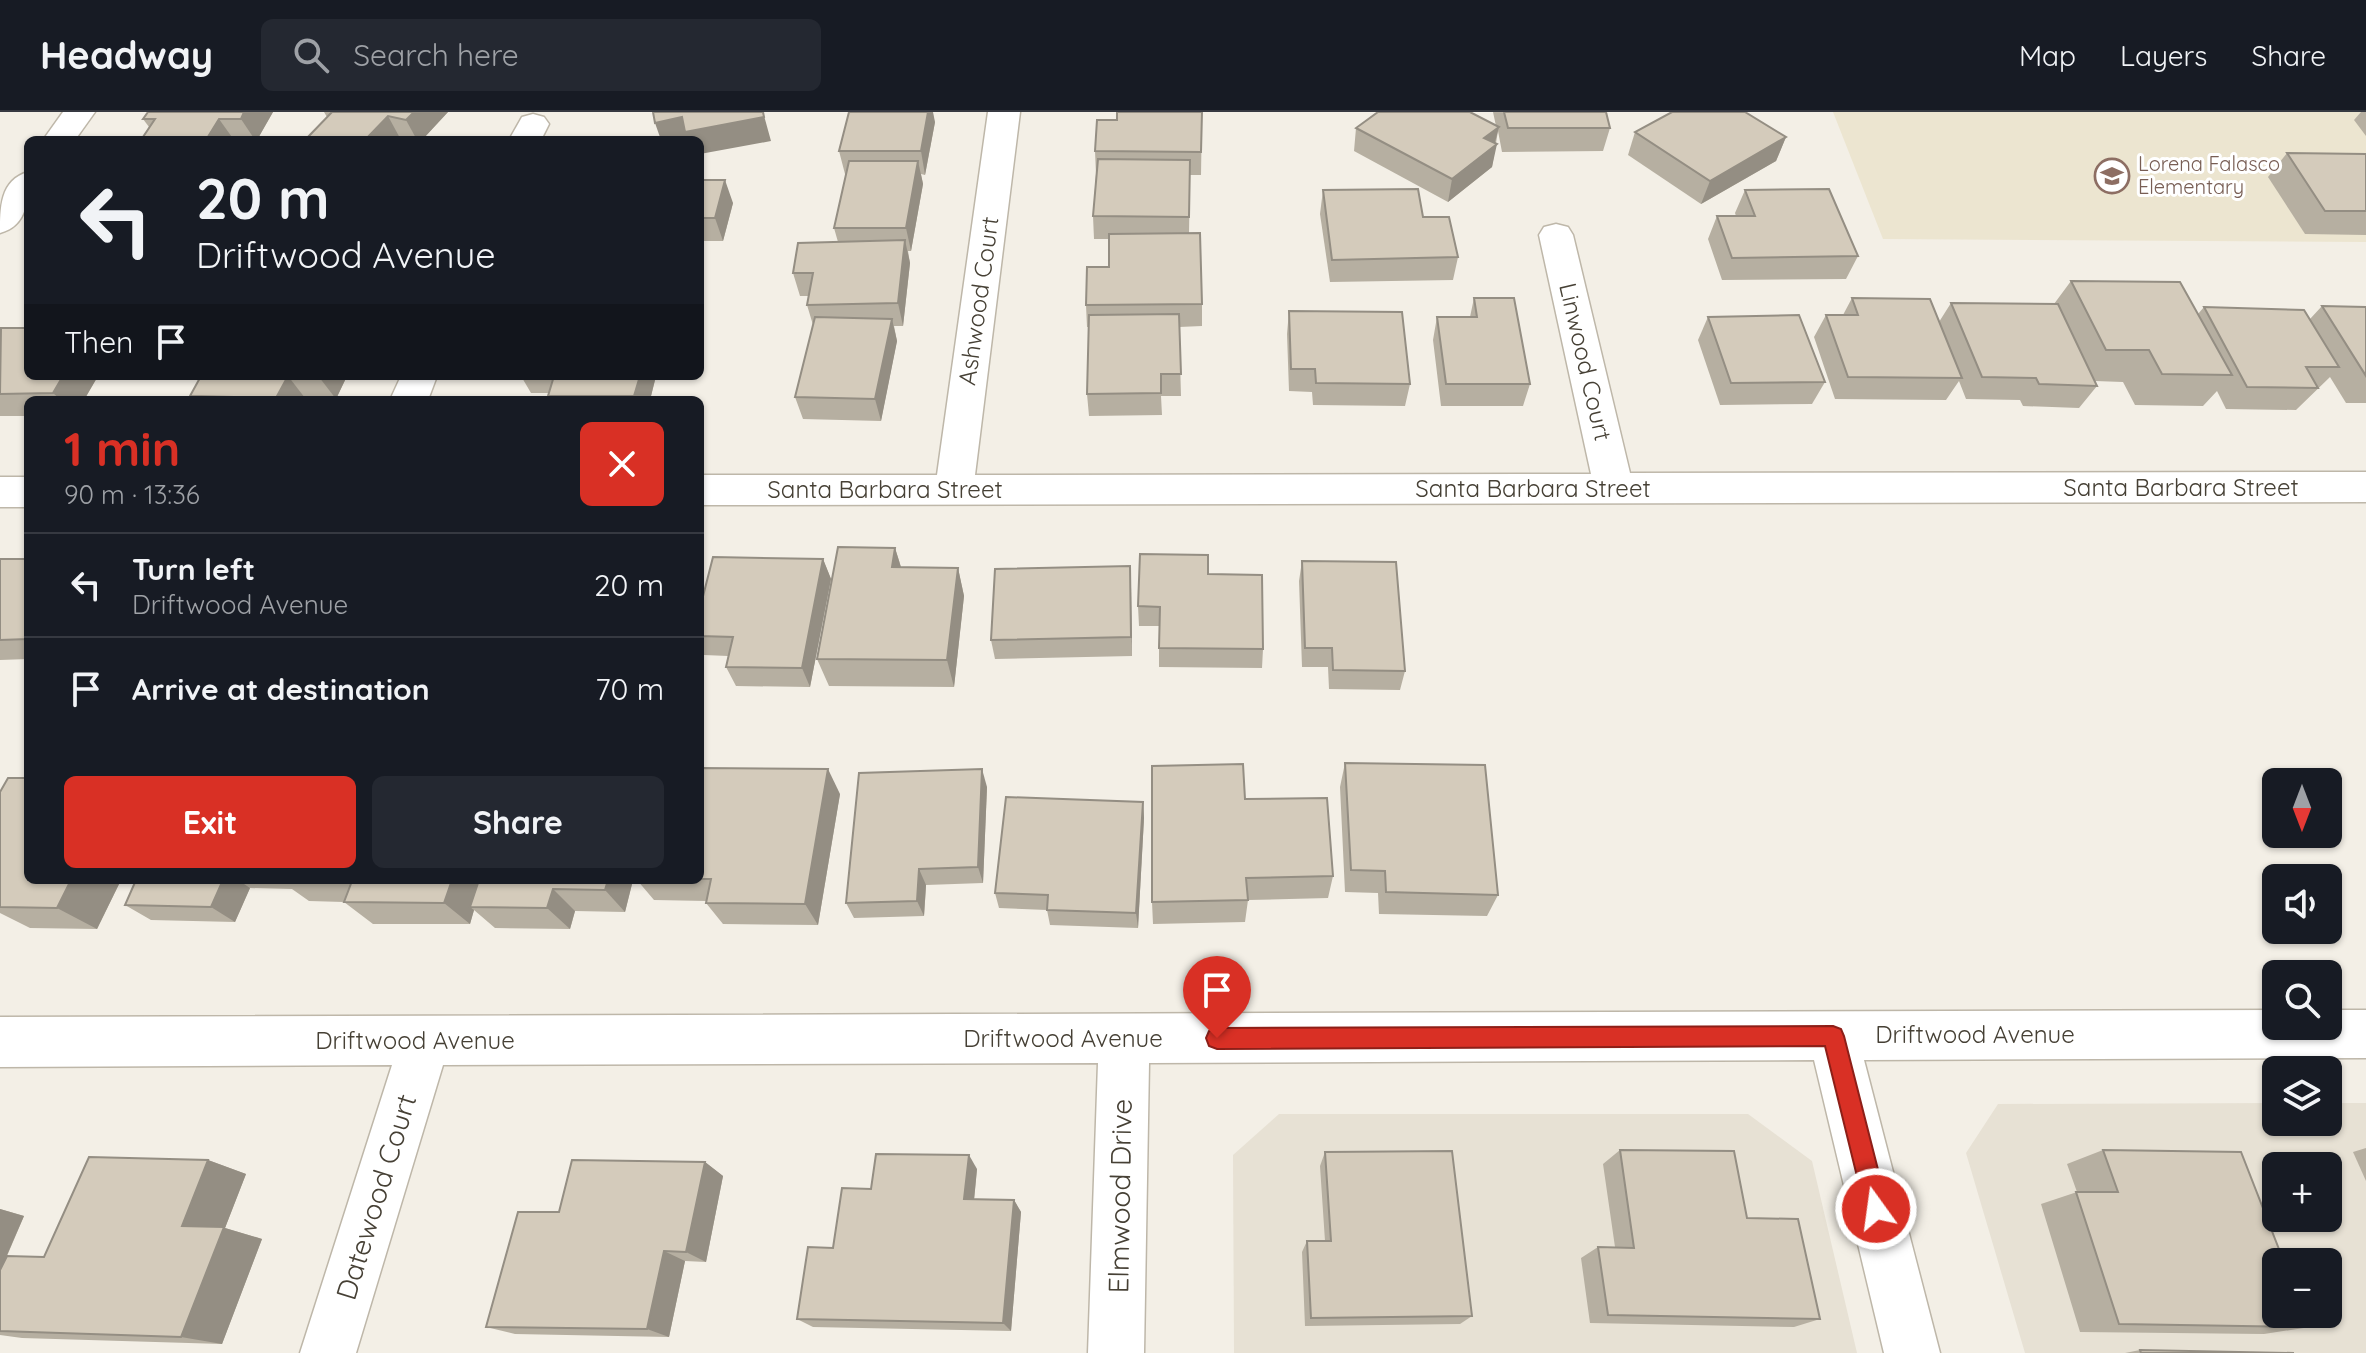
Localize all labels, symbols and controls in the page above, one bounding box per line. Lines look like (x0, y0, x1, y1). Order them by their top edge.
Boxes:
search box (261, 19, 821, 91)
text: Headway (40, 31, 213, 79)
icon: search (289, 33, 333, 77)
text: Search here (353, 36, 519, 74)
text: Map (2019, 38, 2076, 73)
text: Layers (2120, 38, 2207, 73)
text: Share (2251, 38, 2326, 73)
place label: Lorena Falasco Elementary (2138, 151, 2280, 199)
school or university icon: Lorena Falasco Elementary (2093, 157, 2131, 195)
text: 20 m (196, 163, 330, 233)
icon: left (64, 168, 168, 272)
street label: Ashwood Court (951, 215, 1005, 387)
text: Driftwood Avenue (196, 232, 495, 277)
street label: Linwood Court (1553, 280, 1619, 444)
icon: arrive (149, 320, 193, 364)
text: Then (64, 323, 133, 361)
text: 1 min (64, 418, 180, 478)
button: close (580, 422, 664, 506)
street label: Santa Barbara Street (2063, 472, 2299, 502)
street label: Santa Barbara Street (1415, 473, 1651, 503)
street label: Santa Barbara Street (767, 474, 1003, 504)
text: 90 m · 13:36 (64, 478, 200, 511)
text: Turn left (132, 550, 255, 588)
icon: left (64, 563, 108, 607)
text: 20 m (594, 566, 664, 604)
text: Driftwood Avenue (132, 588, 348, 621)
icon: arrive (64, 667, 108, 711)
text: Arrive at destination (132, 670, 430, 708)
text: 70 m (595, 670, 664, 708)
north arrow (2262, 768, 2342, 848)
map controls (2262, 768, 2342, 1328)
button: Exit (64, 776, 356, 868)
button: Share (372, 776, 664, 868)
button: sound (2262, 864, 2342, 944)
pin (1183, 956, 1251, 1038)
button: search (2262, 960, 2342, 1040)
icon: arrive (1195, 968, 1239, 1012)
street label: Driftwood Avenue (1875, 1019, 2075, 1049)
street label: Driftwood Avenue (963, 1023, 1163, 1053)
street label: Driftwood Avenue (315, 1025, 515, 1055)
button: layers (2262, 1056, 2342, 1136)
street label: Datewood Court (328, 1090, 423, 1304)
street label: Elmwood Drive (1100, 1098, 1139, 1294)
button: + (2262, 1152, 2342, 1232)
position arrow (1834, 1167, 1918, 1251)
button: − (2262, 1248, 2342, 1328)

